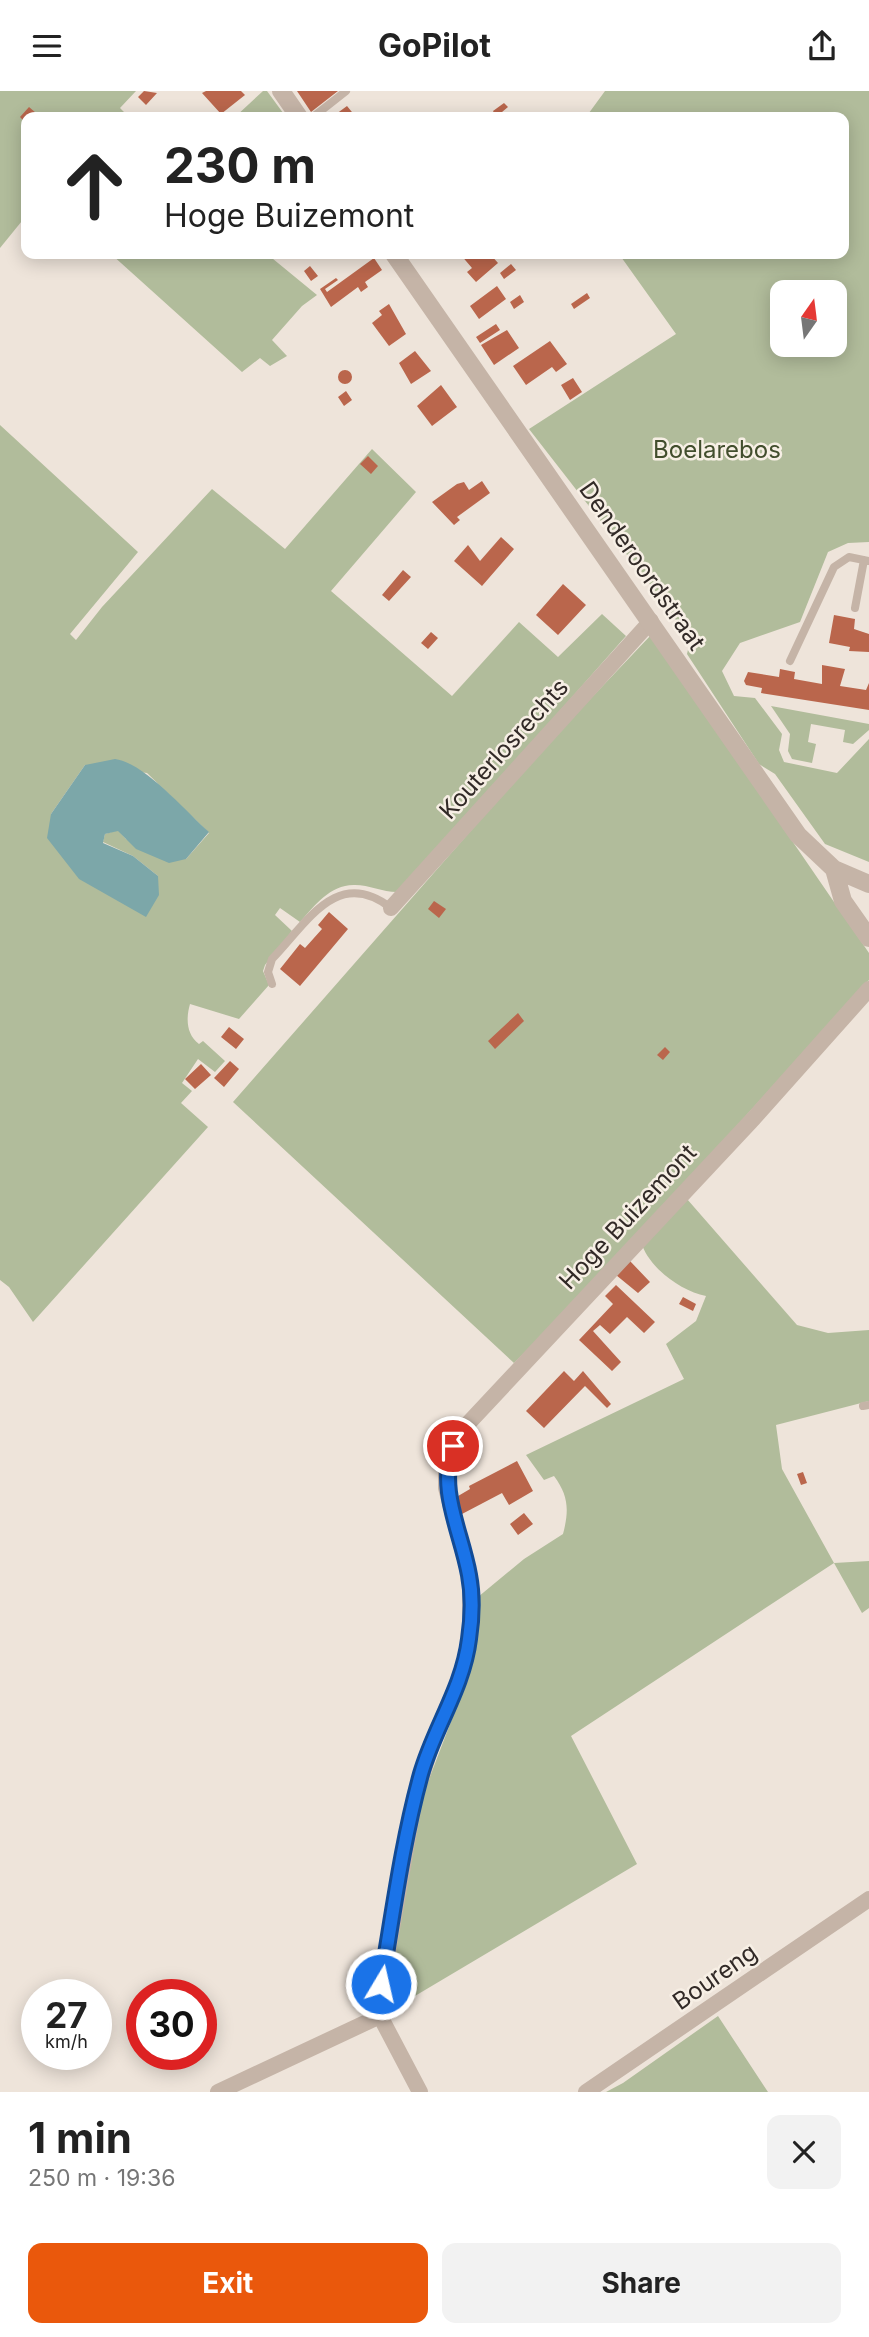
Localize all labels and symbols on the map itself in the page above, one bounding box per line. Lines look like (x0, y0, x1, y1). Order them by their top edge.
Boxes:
north arrow (770, 280, 847, 357)
park label: Boelarebos (653, 435, 781, 464)
street label: Denderoordstraat (573, 476, 712, 656)
street label: Kouterlosrechts (433, 673, 574, 825)
street label: Hoge Buizemont (553, 1138, 702, 1295)
pin (423, 1416, 483, 1476)
street label: Boureng (667, 1937, 762, 2016)
position arrow (344, 1947, 418, 2021)
speed limit sign: 30 (126, 1979, 217, 2070)

